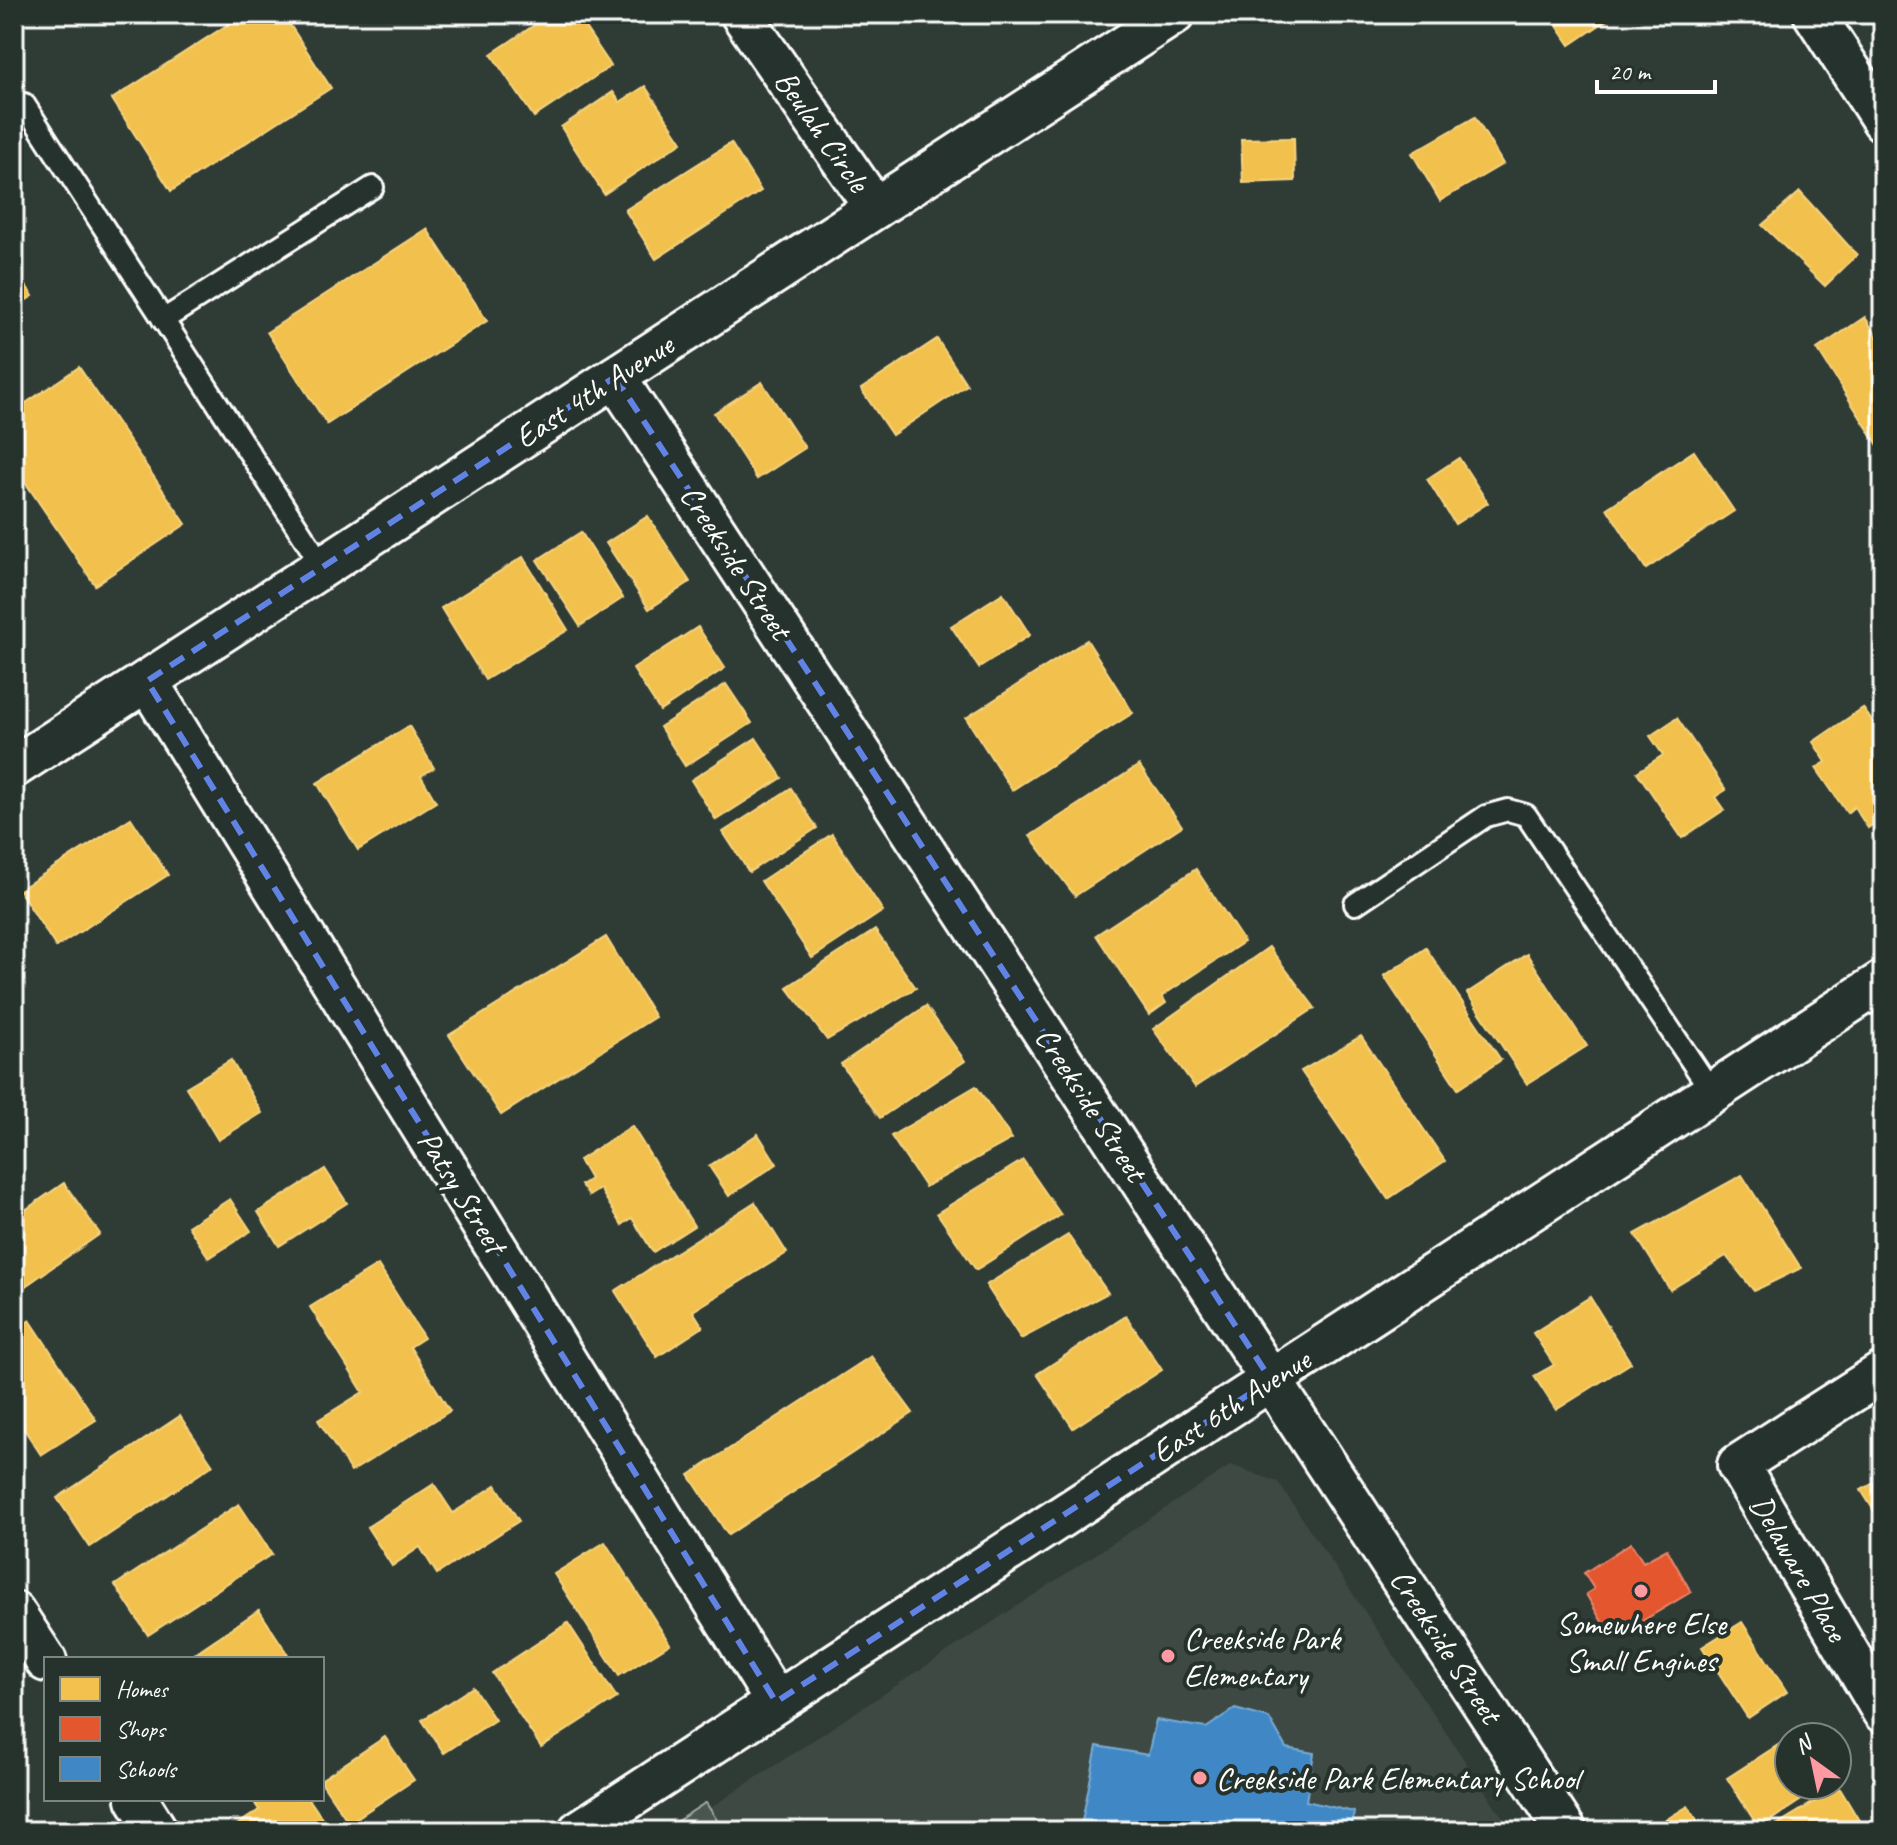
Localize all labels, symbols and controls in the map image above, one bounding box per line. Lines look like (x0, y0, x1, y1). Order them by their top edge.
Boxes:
scale bar (1597, 44, 1715, 94)
text: 20 m (1609, 57, 1652, 87)
street label: Beulah Circle (765, 62, 880, 202)
street label: East 4th Avenue (507, 323, 683, 458)
street label: Creekside Street (671, 477, 803, 650)
street label: Creekside Street (1026, 1019, 1158, 1192)
street label: Patsy Street (408, 1123, 518, 1265)
street label: East 6th Avenue (1144, 1338, 1320, 1473)
street label: Delaware Place (1741, 1488, 1859, 1651)
street label: Creekside Street (1381, 1561, 1513, 1734)
marker: Somewhere Else Small Engines (1632, 1582, 1650, 1600)
place label: Somewhere Else Small Engines (1556, 1603, 1728, 1681)
place label: Creekside Park Elementary (1184, 1618, 1342, 1696)
marker: Creekside Park Elementary (1159, 1647, 1177, 1665)
legend (44, 1657, 324, 1801)
text: Homes (116, 1674, 169, 1704)
text: Shops (116, 1714, 167, 1744)
north arrow (1773, 1721, 1853, 1801)
text: N (1789, 1728, 1819, 1761)
text: Schools (116, 1754, 179, 1784)
place label: Creekside Park Elementary School (1216, 1758, 1585, 1799)
marker: Creekside Park Elementary School (1191, 1769, 1209, 1787)

